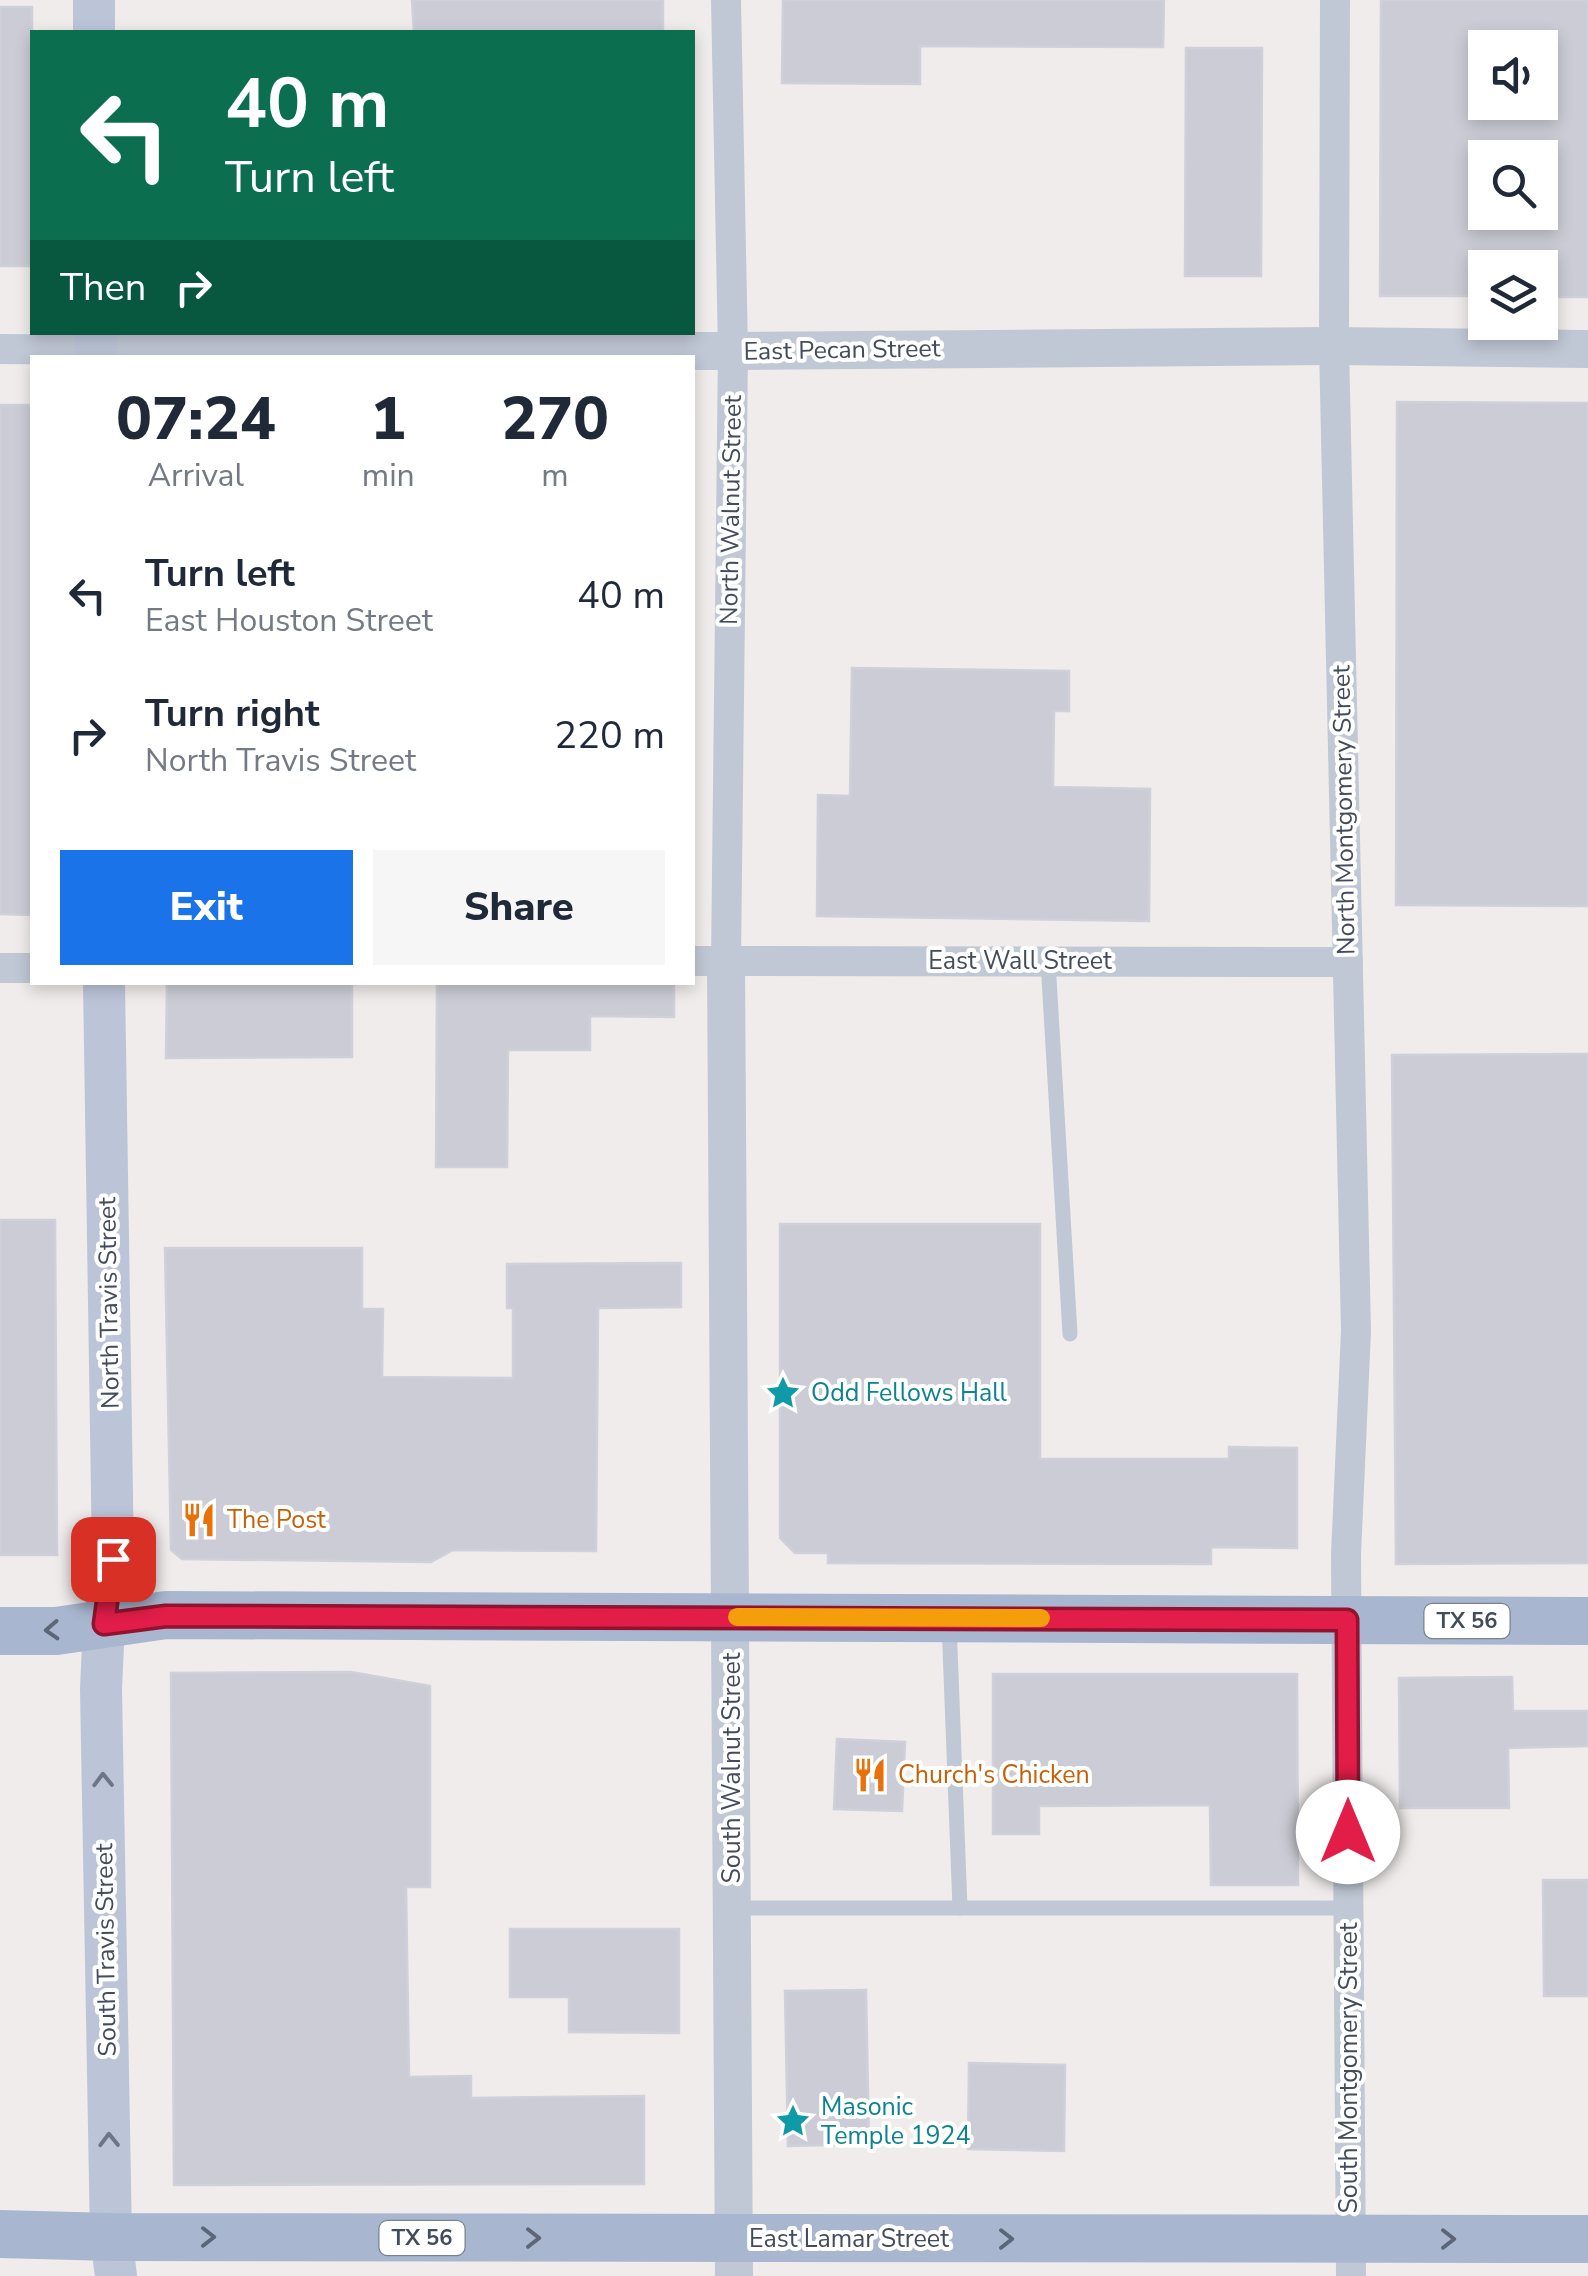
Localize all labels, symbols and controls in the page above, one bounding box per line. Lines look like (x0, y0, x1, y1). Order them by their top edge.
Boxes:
map controls (1468, 30, 1558, 340)
button: sound (1468, 30, 1558, 120)
text: 40 m (225, 56, 389, 152)
icon: left (60, 70, 190, 200)
button: search (1468, 140, 1558, 230)
text: Turn left (225, 147, 394, 208)
button: layers (1468, 250, 1558, 340)
icon: right (166, 260, 221, 315)
text: Then (60, 262, 146, 313)
street label: East Pecan Street (743, 331, 941, 369)
text: 07:24 (116, 378, 276, 460)
text: 1 (370, 378, 406, 460)
text: 270 (501, 378, 609, 460)
street label: North Walnut Street (712, 395, 750, 625)
text: Arrival (148, 454, 244, 497)
text: min (362, 454, 415, 497)
text: m (541, 454, 569, 497)
text: Turn left (145, 548, 295, 599)
icon: left (60, 568, 115, 623)
text: 40 m (577, 570, 665, 621)
text: East Houston Street (145, 599, 433, 642)
street label: North Montgomery Street (1324, 665, 1364, 955)
text: Turn right (145, 688, 320, 739)
icon: right (60, 708, 115, 763)
text: 220 m (554, 710, 665, 761)
text: North Travis Street (145, 739, 416, 782)
button: Exit (60, 850, 353, 965)
button: Share (373, 850, 665, 965)
street label: East Wall Street (928, 944, 1112, 978)
street label: North Travis Street (90, 1197, 128, 1409)
place icon: Odd Fellows Hall (764, 1374, 802, 1412)
place label: Odd Fellows Hall (811, 1376, 1008, 1410)
restaurant icon: The Post (180, 1501, 218, 1539)
place label: The Post (227, 1503, 326, 1537)
pin (71, 1517, 156, 1602)
icon: arrive (86, 1532, 141, 1587)
road number: TX 56 (1424, 1604, 1510, 1638)
one-way arrow (44, 1619, 60, 1640)
street label: South Walnut Street (715, 1652, 749, 1884)
restaurant icon: Church's Chicken (851, 1756, 889, 1794)
place label: Church's Chicken (898, 1758, 1090, 1792)
one-way arrow (92, 1771, 113, 1787)
position arrow (1296, 1780, 1400, 1884)
street label: South Travis Street (87, 1843, 125, 2057)
street label: South Montgomery Street (1332, 1922, 1366, 2214)
place label: Masonic Temple 1924 (821, 2090, 970, 2153)
place icon: Masonic Temple 1924 (774, 2102, 812, 2140)
one-way arrow (98, 2131, 120, 2146)
road number: TX 56 (380, 2221, 464, 2255)
street label: East Lamar Street (749, 2222, 949, 2256)
one-way arrow (202, 2226, 217, 2248)
one-way arrow (526, 2228, 542, 2249)
one-way arrow (1000, 2228, 1015, 2250)
one-way arrow (1440, 2228, 1456, 2250)

